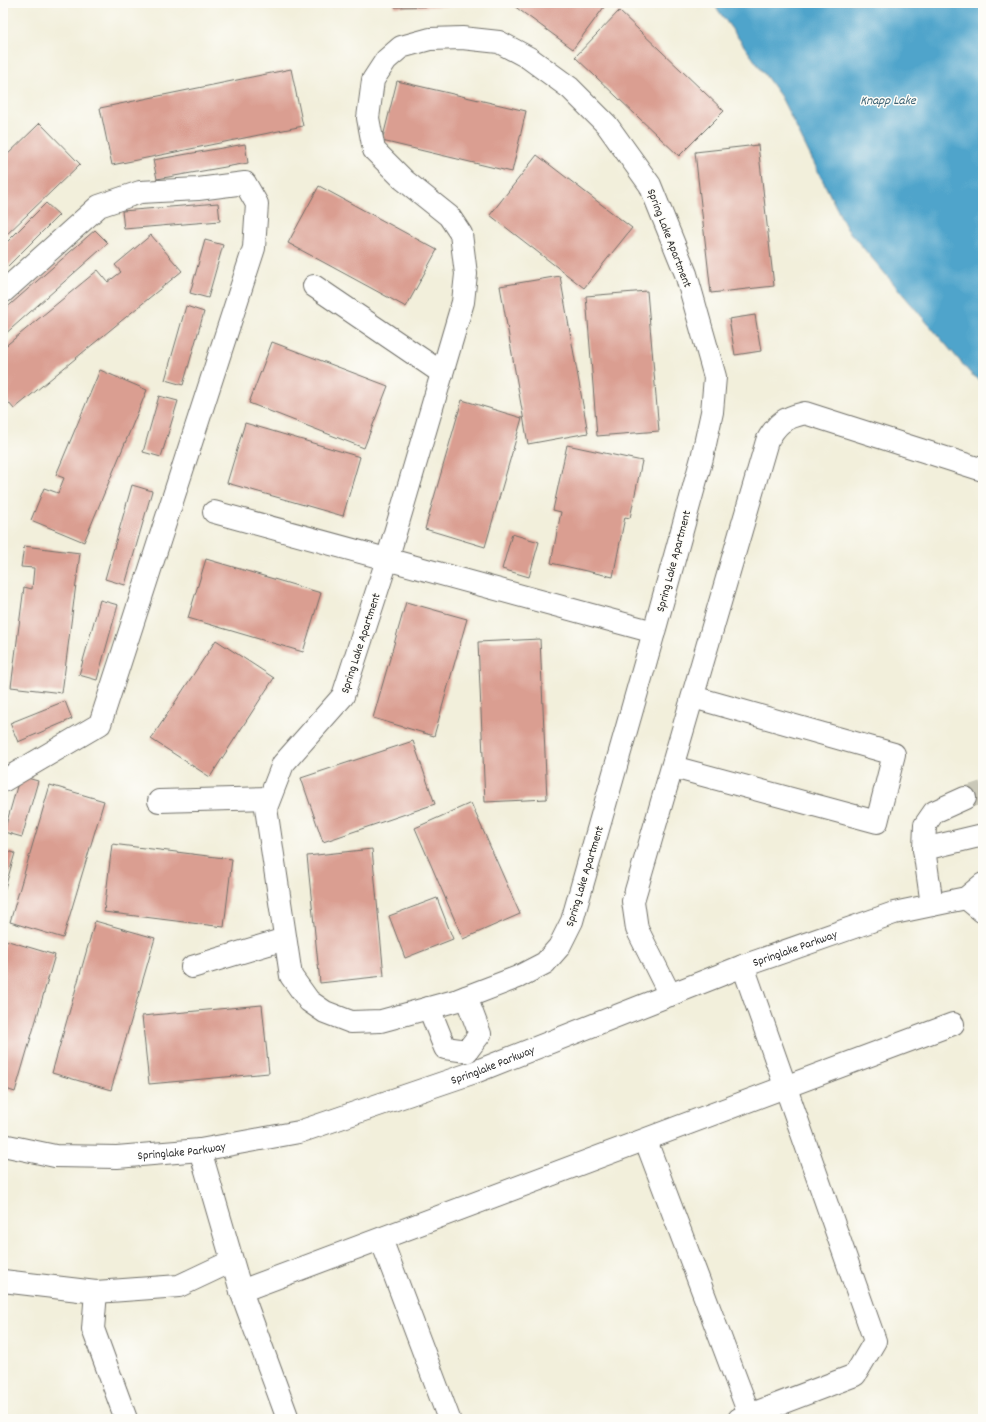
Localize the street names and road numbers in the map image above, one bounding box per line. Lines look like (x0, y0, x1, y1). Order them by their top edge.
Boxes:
street label: Spring Lake Apartment (642, 187, 695, 291)
street label: Spring Lake Apartment (653, 508, 696, 614)
street label: Spring Lake Apartment (337, 591, 386, 696)
street label: Spring Lake Apartment (562, 823, 609, 929)
street label: Springlake Parkway (751, 926, 841, 972)
street label: Springlake Parkway (449, 1042, 539, 1090)
street label: Springlake Parkway (137, 1138, 228, 1165)

